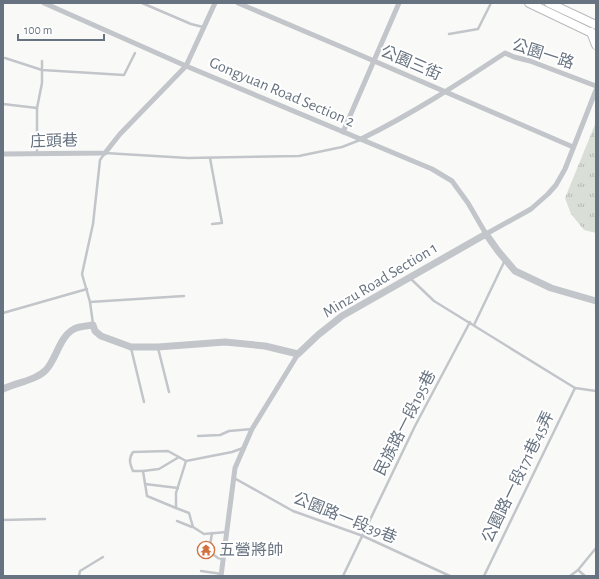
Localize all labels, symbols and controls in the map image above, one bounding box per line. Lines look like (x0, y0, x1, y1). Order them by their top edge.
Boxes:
scale bar (18, 16, 104, 42)
text: 100 m (24, 24, 52, 36)
street label: 公園一路 (510, 36, 576, 71)
street label: 公園三街 (378, 42, 444, 83)
street label: Gongyuan Road Section 2 (207, 54, 357, 131)
street label: 庄頭巷 (30, 132, 78, 149)
street label: Minzu Road Section 1 (320, 240, 440, 320)
street label: 民族路一段195巷 (371, 367, 438, 478)
street label: 公園路一段171巷45弄 (478, 408, 557, 545)
street label: 公園路一段39巷 (291, 489, 399, 546)
temple icon: 五營將帥 (196, 540, 216, 560)
place label: 五營將帥 (219, 541, 283, 558)

